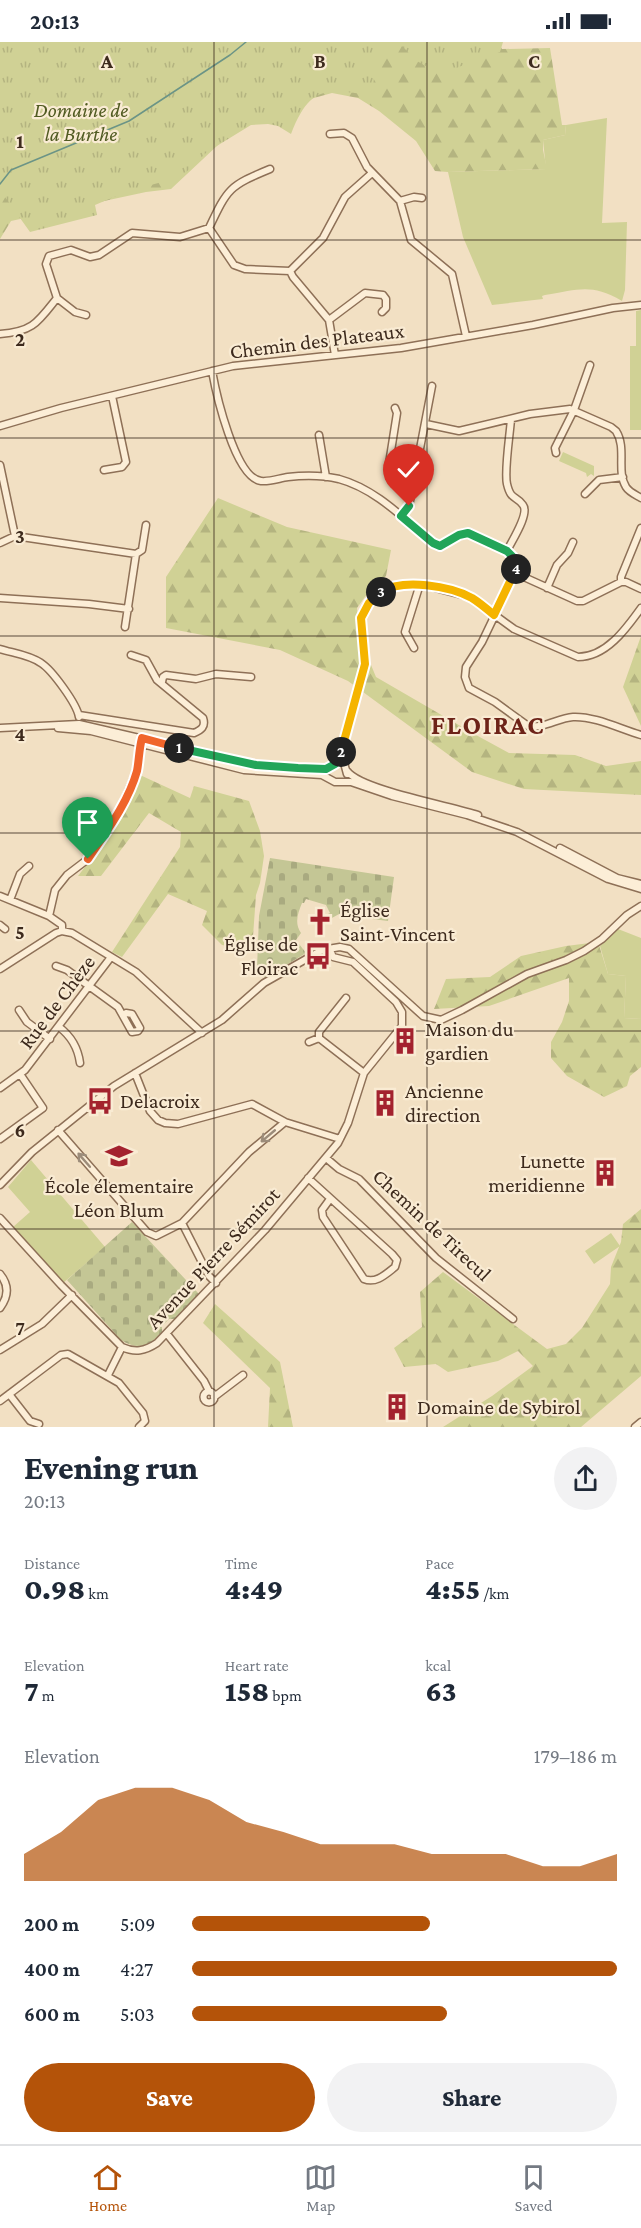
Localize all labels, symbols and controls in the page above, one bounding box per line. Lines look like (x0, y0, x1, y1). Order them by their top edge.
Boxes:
text: 20:13 (30, 9, 80, 34)
text: A (100, 50, 114, 72)
text: B (314, 50, 326, 72)
text: C (528, 50, 540, 72)
park label: Domaine de la Burthe (34, 98, 128, 146)
text: 1 (16, 130, 24, 152)
street label: Chemin des Plateaux (228, 318, 406, 364)
text: 2 (15, 328, 25, 350)
pin (383, 444, 434, 506)
icon: check (392, 453, 425, 486)
text: 3 (15, 525, 25, 547)
pin: 4 (501, 554, 531, 584)
text: 4 (512, 560, 520, 577)
pin: 3 (366, 577, 396, 607)
text: 3 (377, 583, 385, 600)
district label: FLOIRAC (431, 710, 545, 740)
text: 4 (15, 723, 26, 745)
pin: 1 (164, 733, 194, 763)
pin: 2 (326, 737, 356, 767)
text: 1 (176, 739, 182, 756)
text: 2 (337, 743, 345, 760)
pin (62, 797, 113, 859)
icon: arrive (71, 806, 104, 839)
place label: Église Saint-Vincent (340, 898, 456, 946)
church icon: Église Saint-Vincent (305, 907, 335, 937)
text: 5 (15, 921, 25, 943)
place label: Église de Floirac (224, 932, 298, 980)
bus stop icon: Église de Floirac (303, 941, 333, 971)
street label: Rue de Chèze (14, 950, 100, 1054)
place label: Maison du gardien (425, 1017, 514, 1065)
building icon: Maison du gardien (390, 1026, 420, 1056)
place label: Ancienne direction (405, 1079, 483, 1127)
bus stop icon: Delacroix (85, 1086, 115, 1116)
building icon: Ancienne direction (370, 1088, 400, 1118)
place label: Delacroix (120, 1089, 200, 1113)
text: 6 (15, 1119, 25, 1141)
one-way arrow (261, 1129, 276, 1143)
school or university icon: École élementaire Léon Blum (104, 1141, 134, 1171)
place label: Lunette meridienne (488, 1149, 585, 1197)
one-way arrow (77, 1153, 91, 1168)
building icon: Lunette meridienne (590, 1158, 620, 1188)
street label: Chemin de Tirecul (368, 1164, 496, 1286)
place label: École élementaire Léon Blum (45, 1174, 193, 1222)
street label: Avenue Pierre Sémirot (141, 1182, 285, 1334)
text: 7 (15, 1317, 25, 1339)
building icon: Domaine de Sybirol (382, 1392, 412, 1422)
place label: Domaine de Sybirol (417, 1395, 581, 1419)
button: share (554, 1447, 617, 1510)
text: Evening run (24, 1449, 198, 1486)
text: 20:13 (24, 1490, 66, 1512)
text: Distance (24, 1555, 80, 1572)
text: Time (225, 1555, 257, 1572)
text: Pace (425, 1555, 454, 1572)
text: 0.98 (24, 1572, 85, 1605)
text: 4:49 (225, 1572, 283, 1605)
text: 4:55 (425, 1572, 480, 1605)
text: km (85, 1585, 109, 1602)
text: /km (480, 1585, 509, 1602)
text: Elevation (24, 1657, 85, 1674)
text: Heart rate (225, 1657, 289, 1674)
text: kcal (425, 1657, 451, 1674)
text: 7 (24, 1674, 39, 1707)
text: 158 (225, 1674, 269, 1707)
text: 63 (425, 1674, 457, 1707)
text: m (39, 1687, 55, 1704)
text: bpm (269, 1687, 302, 1704)
text: Elevation (24, 1745, 100, 1767)
text: 179–186 m (534, 1745, 617, 1767)
text: 200 m (24, 1913, 79, 1935)
text: 5:09 (120, 1913, 155, 1935)
text: 400 m (24, 1958, 80, 1980)
text: 4:27 (120, 1958, 153, 1980)
text: 600 m (24, 2003, 80, 2025)
text: 5:03 (120, 2003, 155, 2025)
button: Save (24, 2063, 315, 2132)
button: Share (327, 2063, 617, 2132)
tab: Home (89, 2161, 127, 2214)
tab: Map (304, 2161, 337, 2214)
tab: Saved (515, 2161, 552, 2214)

